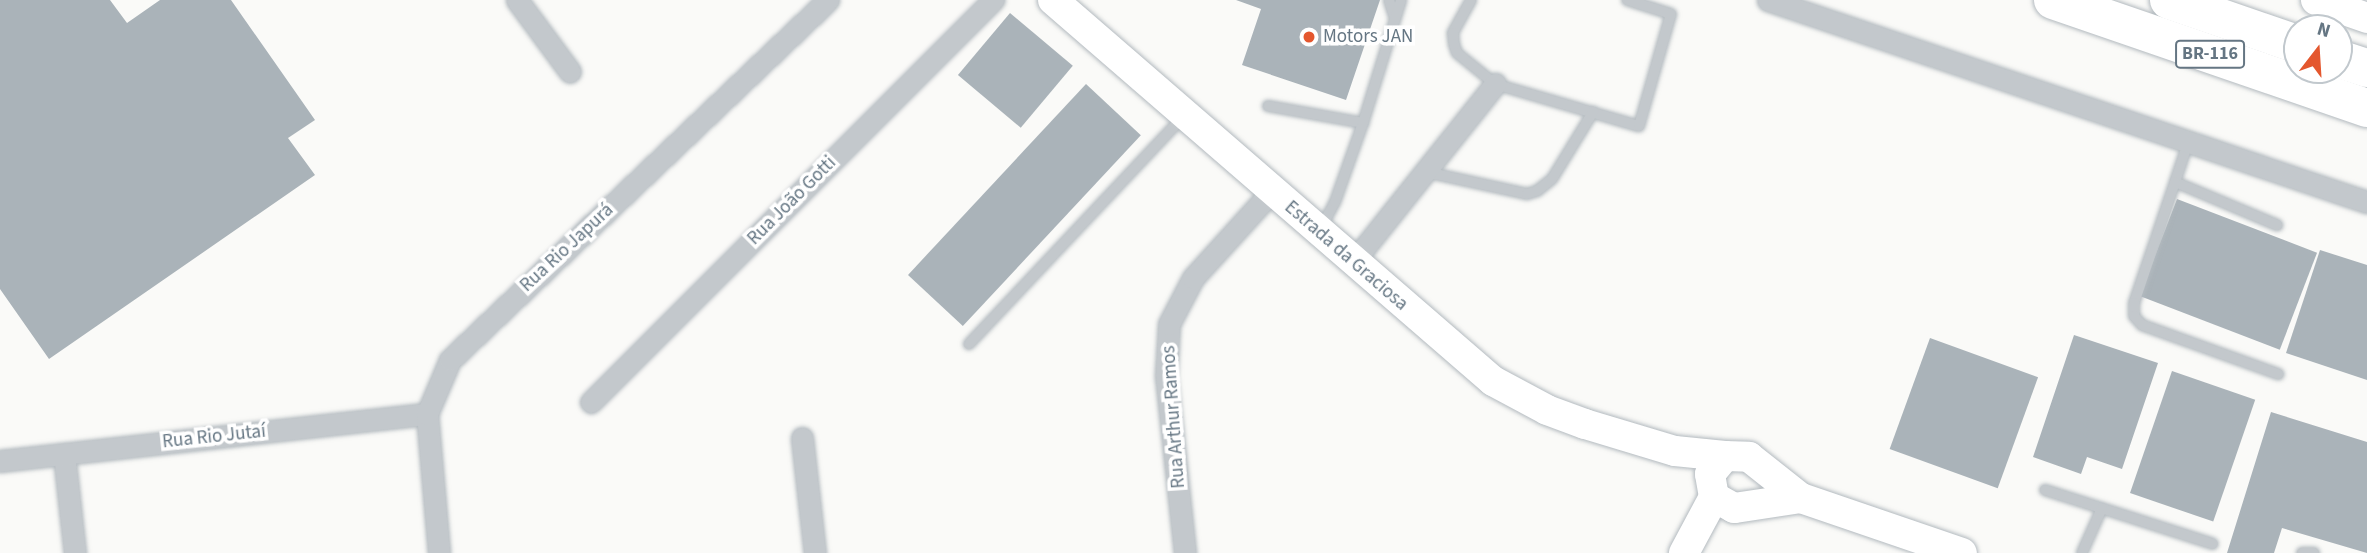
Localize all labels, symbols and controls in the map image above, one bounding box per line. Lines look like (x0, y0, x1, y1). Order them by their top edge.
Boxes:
north arrow (2283, 14, 2353, 84)
text: N (2314, 16, 2334, 45)
place label: Motors JAN (1323, 26, 1413, 48)
marker: Motors JAN (1301, 29, 1317, 45)
road number: BR-116 (2175, 40, 2245, 68)
street label: Rua João Gotti (743, 152, 841, 250)
street label: Estrada da Graciosa (1280, 196, 1412, 316)
street label: Rua Rio Japurá (516, 199, 618, 297)
street label: Rua Arthur Ramos (1158, 345, 1190, 489)
street label: Rua Rio Jutaí (161, 420, 267, 454)

